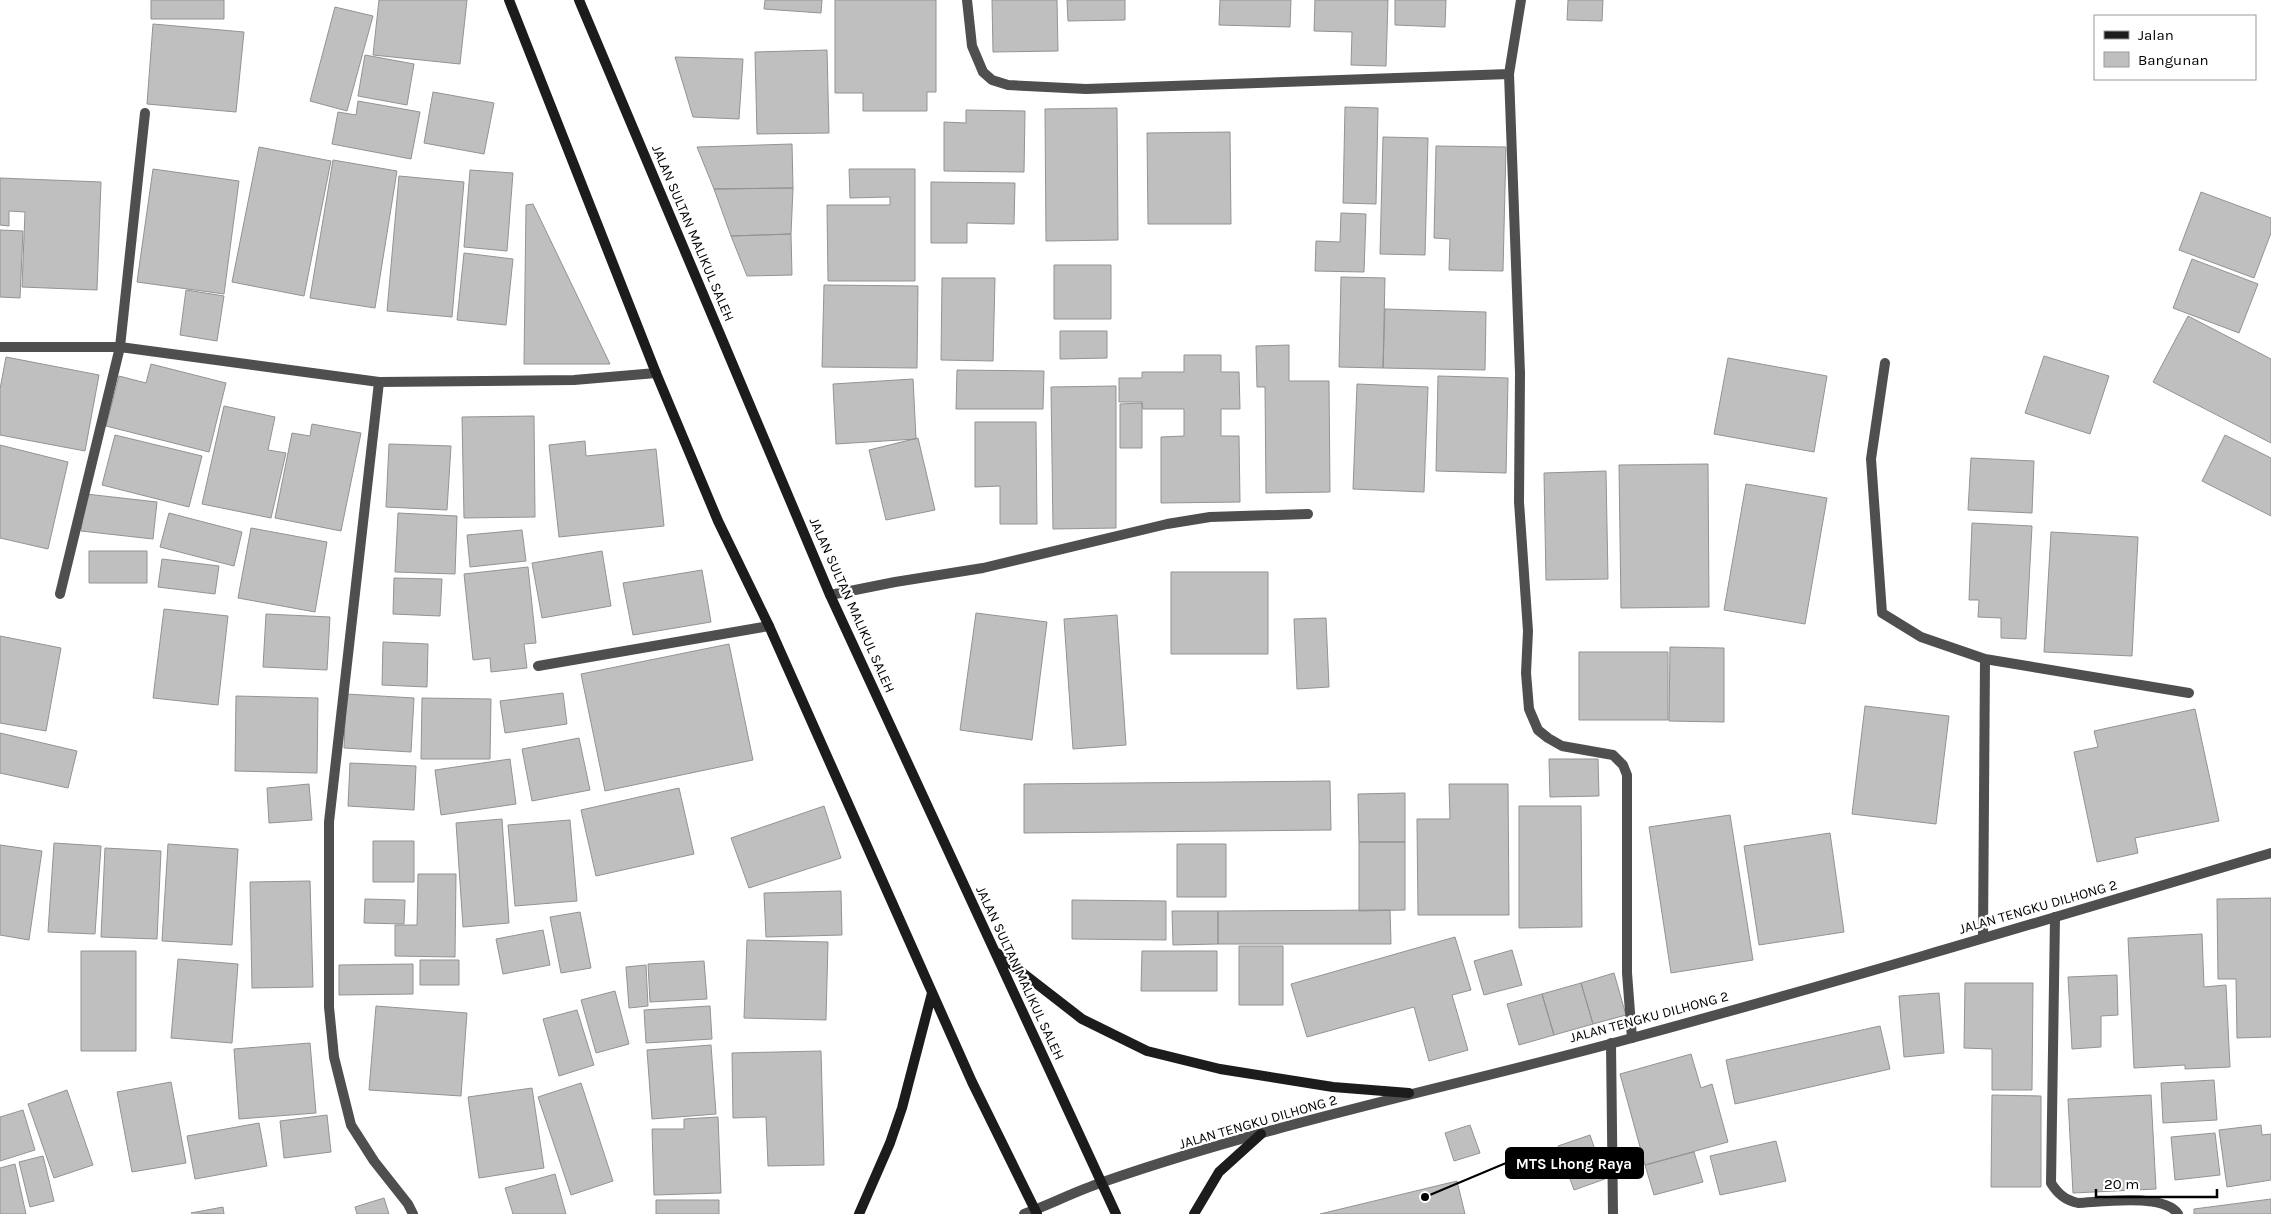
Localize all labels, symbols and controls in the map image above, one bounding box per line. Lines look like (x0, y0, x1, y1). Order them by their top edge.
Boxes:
legend (2094, 15, 2256, 80)
text: Jalan (2138, 26, 2174, 44)
text: Bangunan (2138, 51, 2209, 69)
street label: JALAN SULTAN MALIKUL SALEH (648, 142, 738, 324)
street label: JALAN SULTAN MALIKUL SALEH (806, 515, 898, 695)
street label: JALAN TENGKU DILHONG 2 (1957, 876, 2119, 938)
street label: JALAN SULTAN MALIKUL SALEH (972, 883, 1068, 1063)
street label: JALAN TENGKU DILHONG 2 (1568, 988, 1730, 1046)
street label: JALAN TENGKU DILHONG 2 (1177, 1091, 1339, 1153)
callout: MTS Lhong Raya (1506, 1148, 1643, 1178)
text: MTS Lhong Raya (1516, 1155, 1632, 1173)
scale bar (2096, 1166, 2217, 1198)
text: 20 m (2104, 1175, 2139, 1193)

